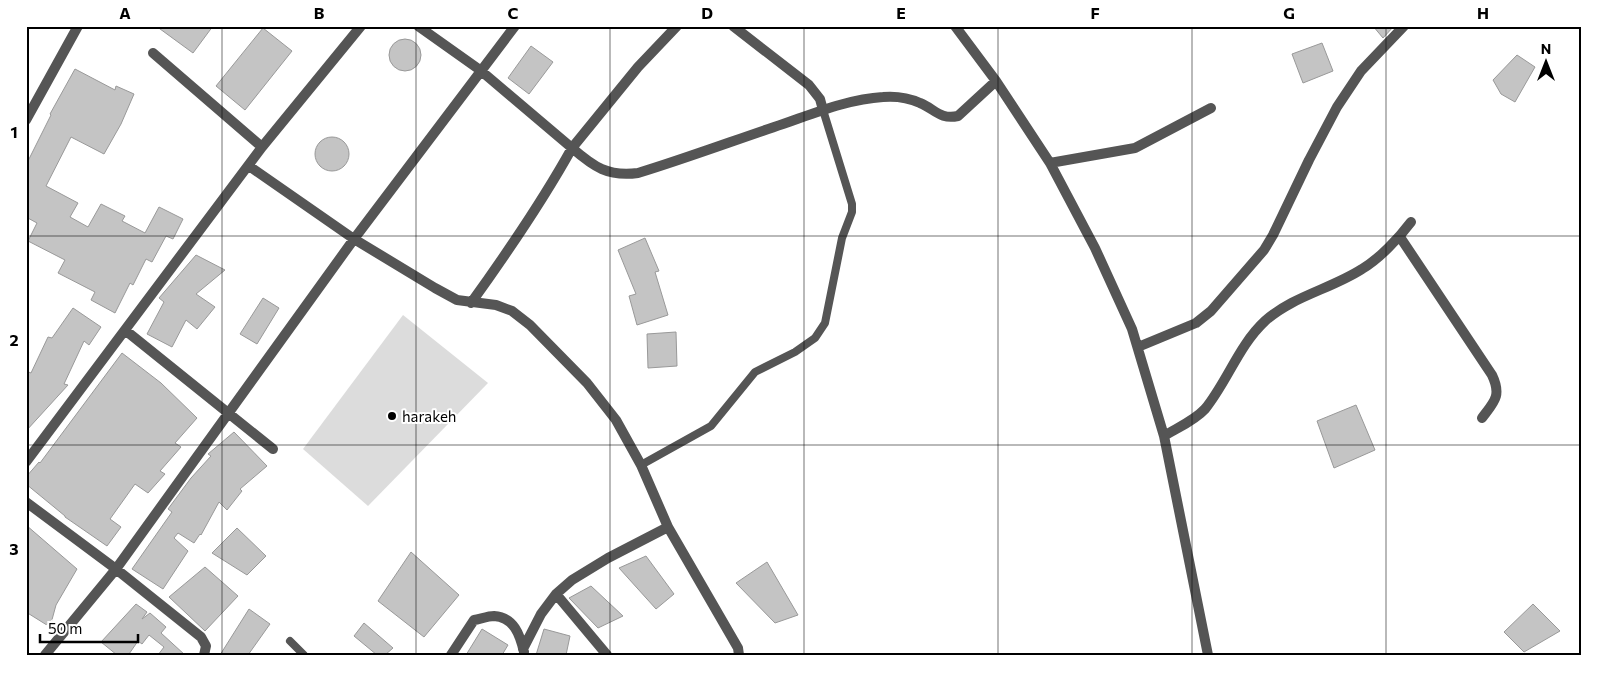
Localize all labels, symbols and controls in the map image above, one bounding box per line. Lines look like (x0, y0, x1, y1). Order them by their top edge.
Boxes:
text: A (119, 3, 131, 22)
text: B (314, 3, 325, 22)
text: C (508, 3, 519, 22)
text: D (701, 3, 713, 22)
text: E (896, 3, 906, 22)
text: F (1090, 3, 1100, 22)
text: G (1283, 3, 1295, 22)
text: H (1477, 3, 1489, 22)
north arrow (1520, 38, 1570, 88)
text: N (1541, 40, 1551, 57)
text: 1 (10, 122, 18, 141)
text: 2 (9, 330, 19, 349)
place label: harakeh (402, 407, 456, 425)
marker: harakeh (386, 410, 398, 422)
text: 3 (9, 539, 19, 558)
scale bar (40, 611, 138, 643)
text: 50 m (48, 619, 82, 637)

